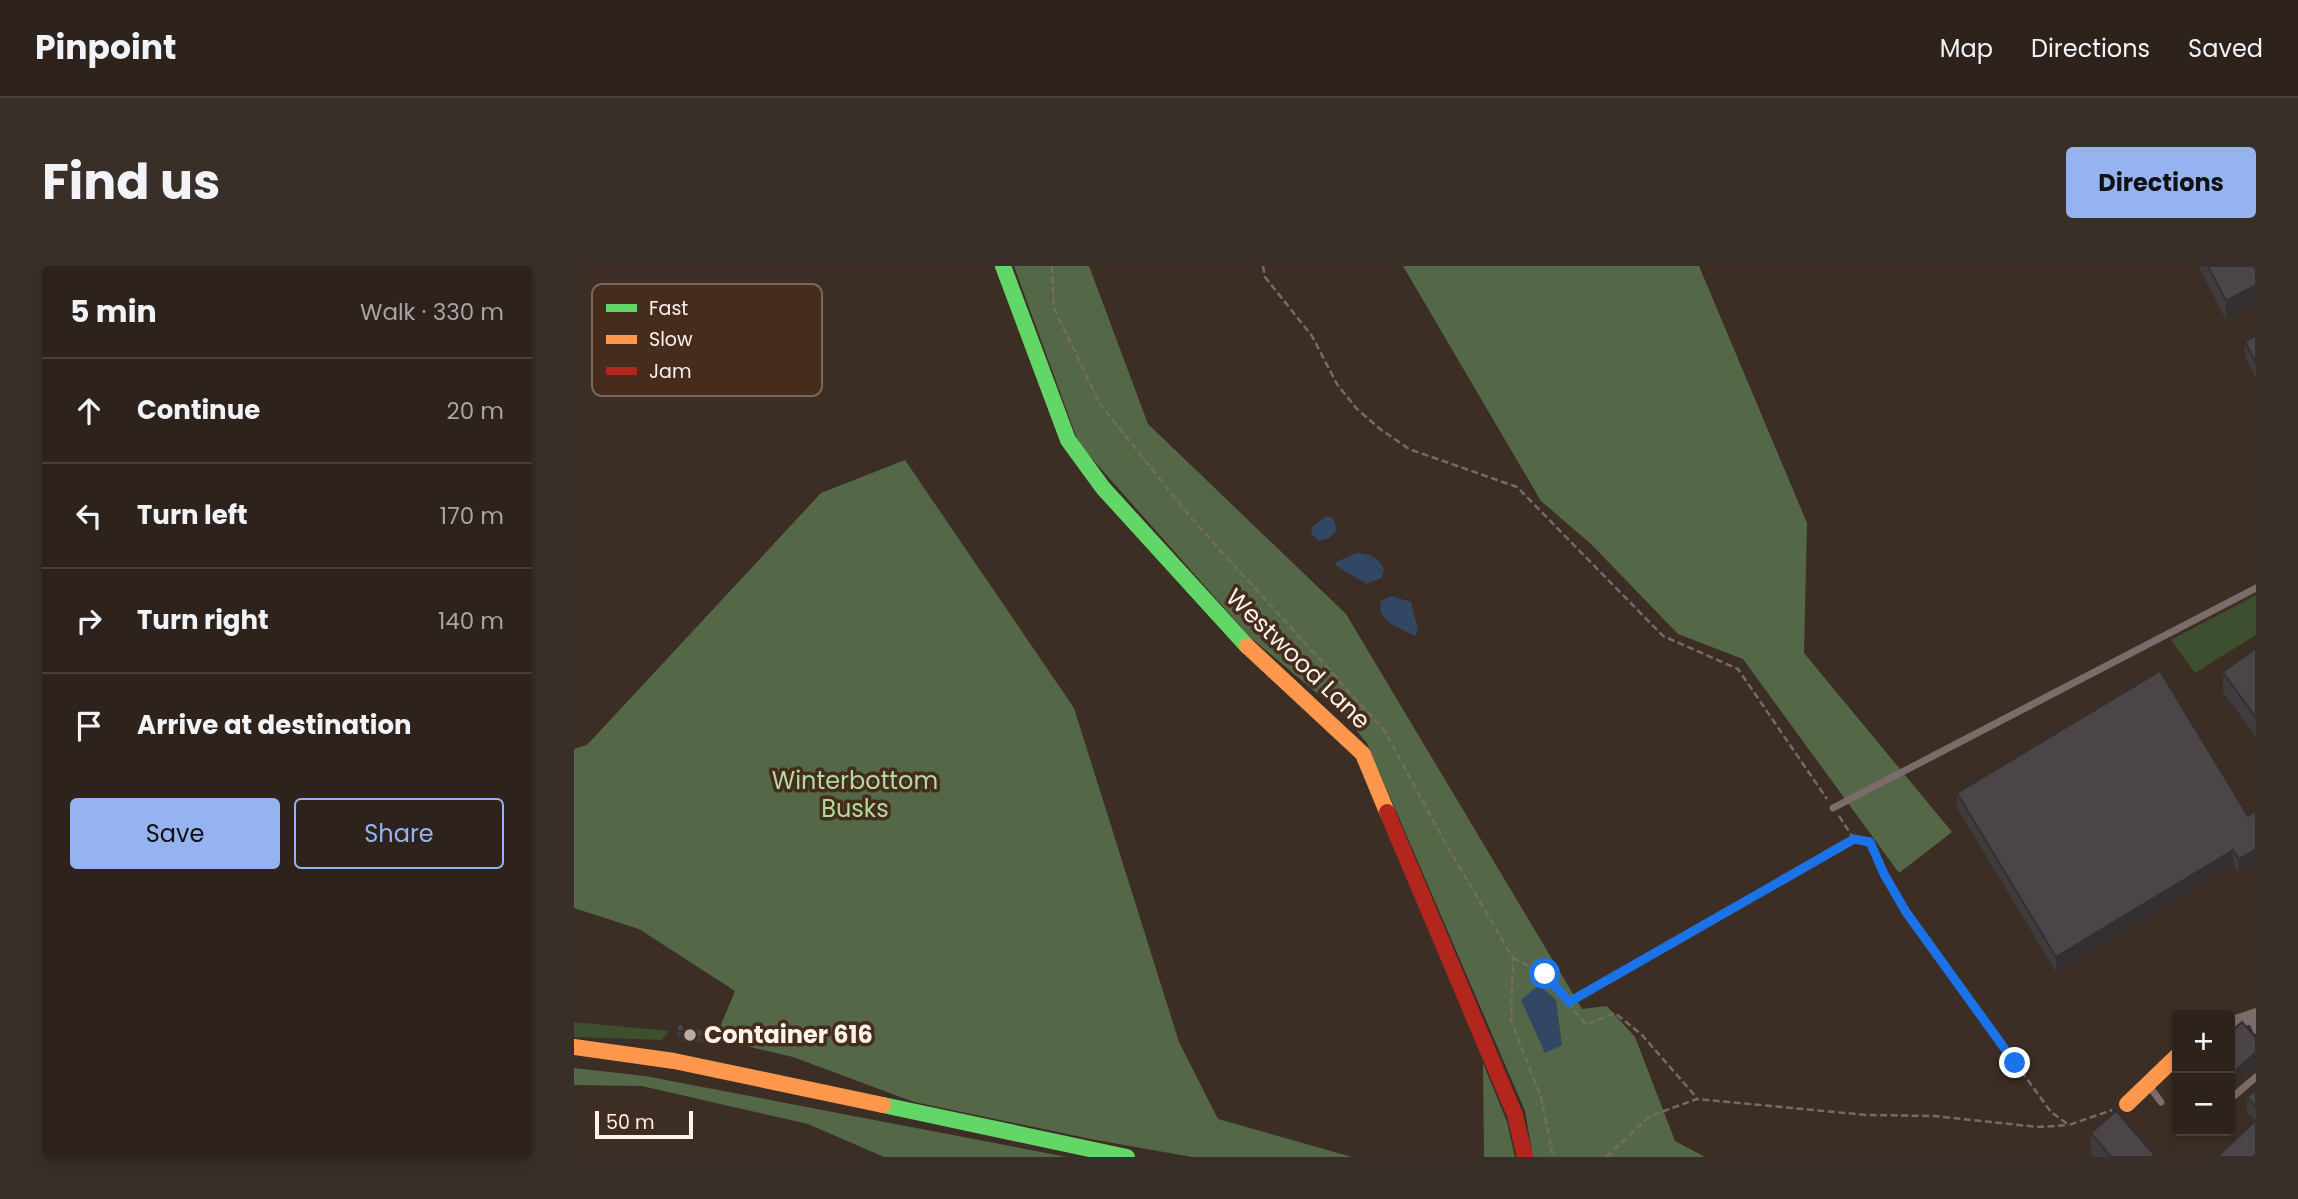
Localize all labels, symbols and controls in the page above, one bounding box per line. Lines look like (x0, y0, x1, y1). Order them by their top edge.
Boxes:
text: Pinpoint (35, 24, 176, 71)
text: Map (1940, 32, 1993, 65)
text: Directions (2031, 32, 2150, 65)
text: Saved (2188, 32, 2263, 65)
button: Directions (2066, 147, 2256, 218)
text: Find us (42, 148, 220, 216)
legend (592, 284, 822, 396)
text: 5 min (70, 290, 157, 333)
text: Fast (649, 295, 688, 322)
text: Walk · 330 m (360, 296, 504, 328)
text: Slow (649, 326, 693, 353)
text: Jam (649, 358, 691, 385)
icon: ahead (70, 392, 108, 430)
text: Continue (137, 392, 260, 428)
text: 20 m (446, 395, 504, 427)
icon: left (70, 497, 108, 535)
text: Turn left (137, 497, 248, 533)
text: 170 m (440, 500, 504, 532)
street label: Westwood Lane (1219, 581, 1378, 736)
icon: right (70, 602, 108, 640)
text: Turn right (137, 602, 269, 638)
text: 140 m (438, 605, 504, 637)
icon: arrive (70, 707, 108, 745)
text: Arrive at destination (137, 707, 412, 743)
park label: Winterbottom Busks (772, 764, 938, 825)
button: Save (70, 798, 280, 869)
button: Share (294, 798, 504, 869)
route start (1529, 958, 1560, 989)
map controls (2172, 1010, 2235, 1136)
button: + (2172, 1010, 2235, 1073)
place label: Container 616 (704, 1018, 873, 1051)
marker: Container 616 (682, 1027, 698, 1043)
route end (1999, 1047, 2030, 1078)
button: − (2172, 1073, 2235, 1136)
scale bar (595, 1108, 693, 1140)
text: 50 m (606, 1109, 655, 1136)

